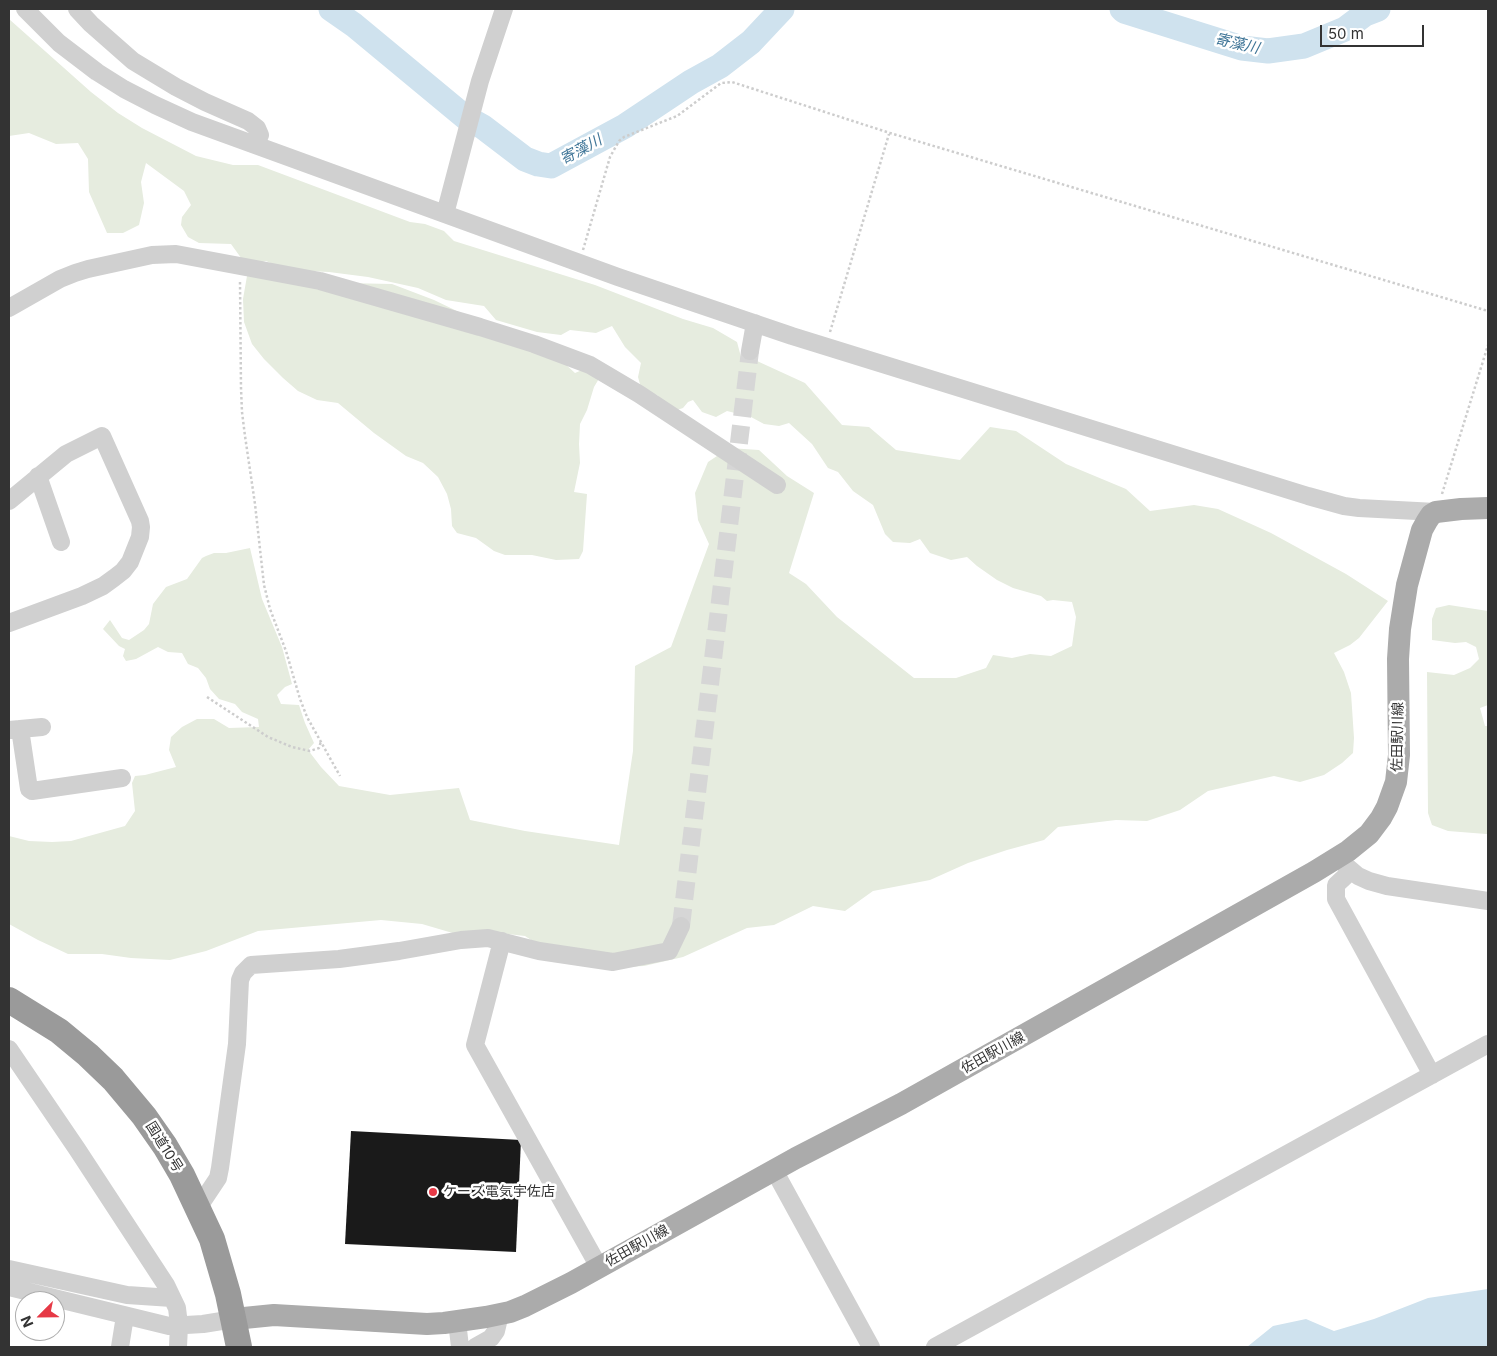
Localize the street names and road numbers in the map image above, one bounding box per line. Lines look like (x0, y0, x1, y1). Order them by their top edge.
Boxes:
street label: 佐田駅川線 (1389, 702, 1407, 772)
street label: 佐田駅川線 (958, 1029, 1028, 1077)
street label: 国道10号 (142, 1119, 186, 1175)
street label: 佐田駅川線 (602, 1222, 672, 1270)

